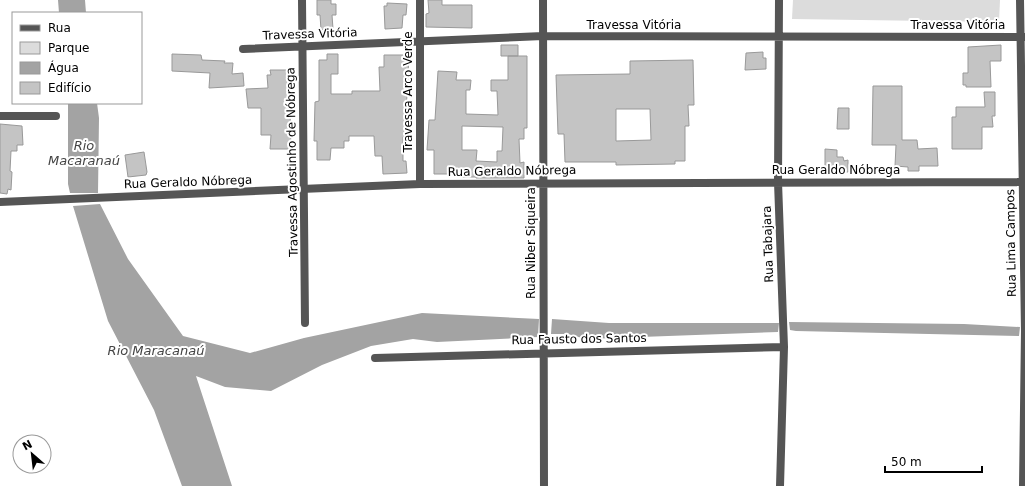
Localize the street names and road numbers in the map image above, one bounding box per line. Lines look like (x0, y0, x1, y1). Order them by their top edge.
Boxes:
street label: Travessa Vitória (586, 18, 681, 32)
street label: Travessa Vitória (910, 18, 1005, 32)
street label: Travessa Vitória (261, 25, 358, 43)
street label: Travessa Arco Verde (401, 31, 415, 154)
street label: Travessa Agostinho de Nóbrega (283, 67, 301, 258)
street label: Rua Geraldo Nóbrega (448, 163, 576, 179)
street label: Rua Geraldo Nóbrega (772, 163, 900, 177)
street label: Rua Geraldo Nóbrega (123, 173, 253, 191)
street label: Rua Niber Siqueira (524, 187, 538, 299)
street label: Rua Lima Campos (1003, 189, 1019, 297)
street label: Rua Tabajara (760, 205, 776, 283)
street label: Rua Fausto dos Santos (511, 331, 647, 347)

